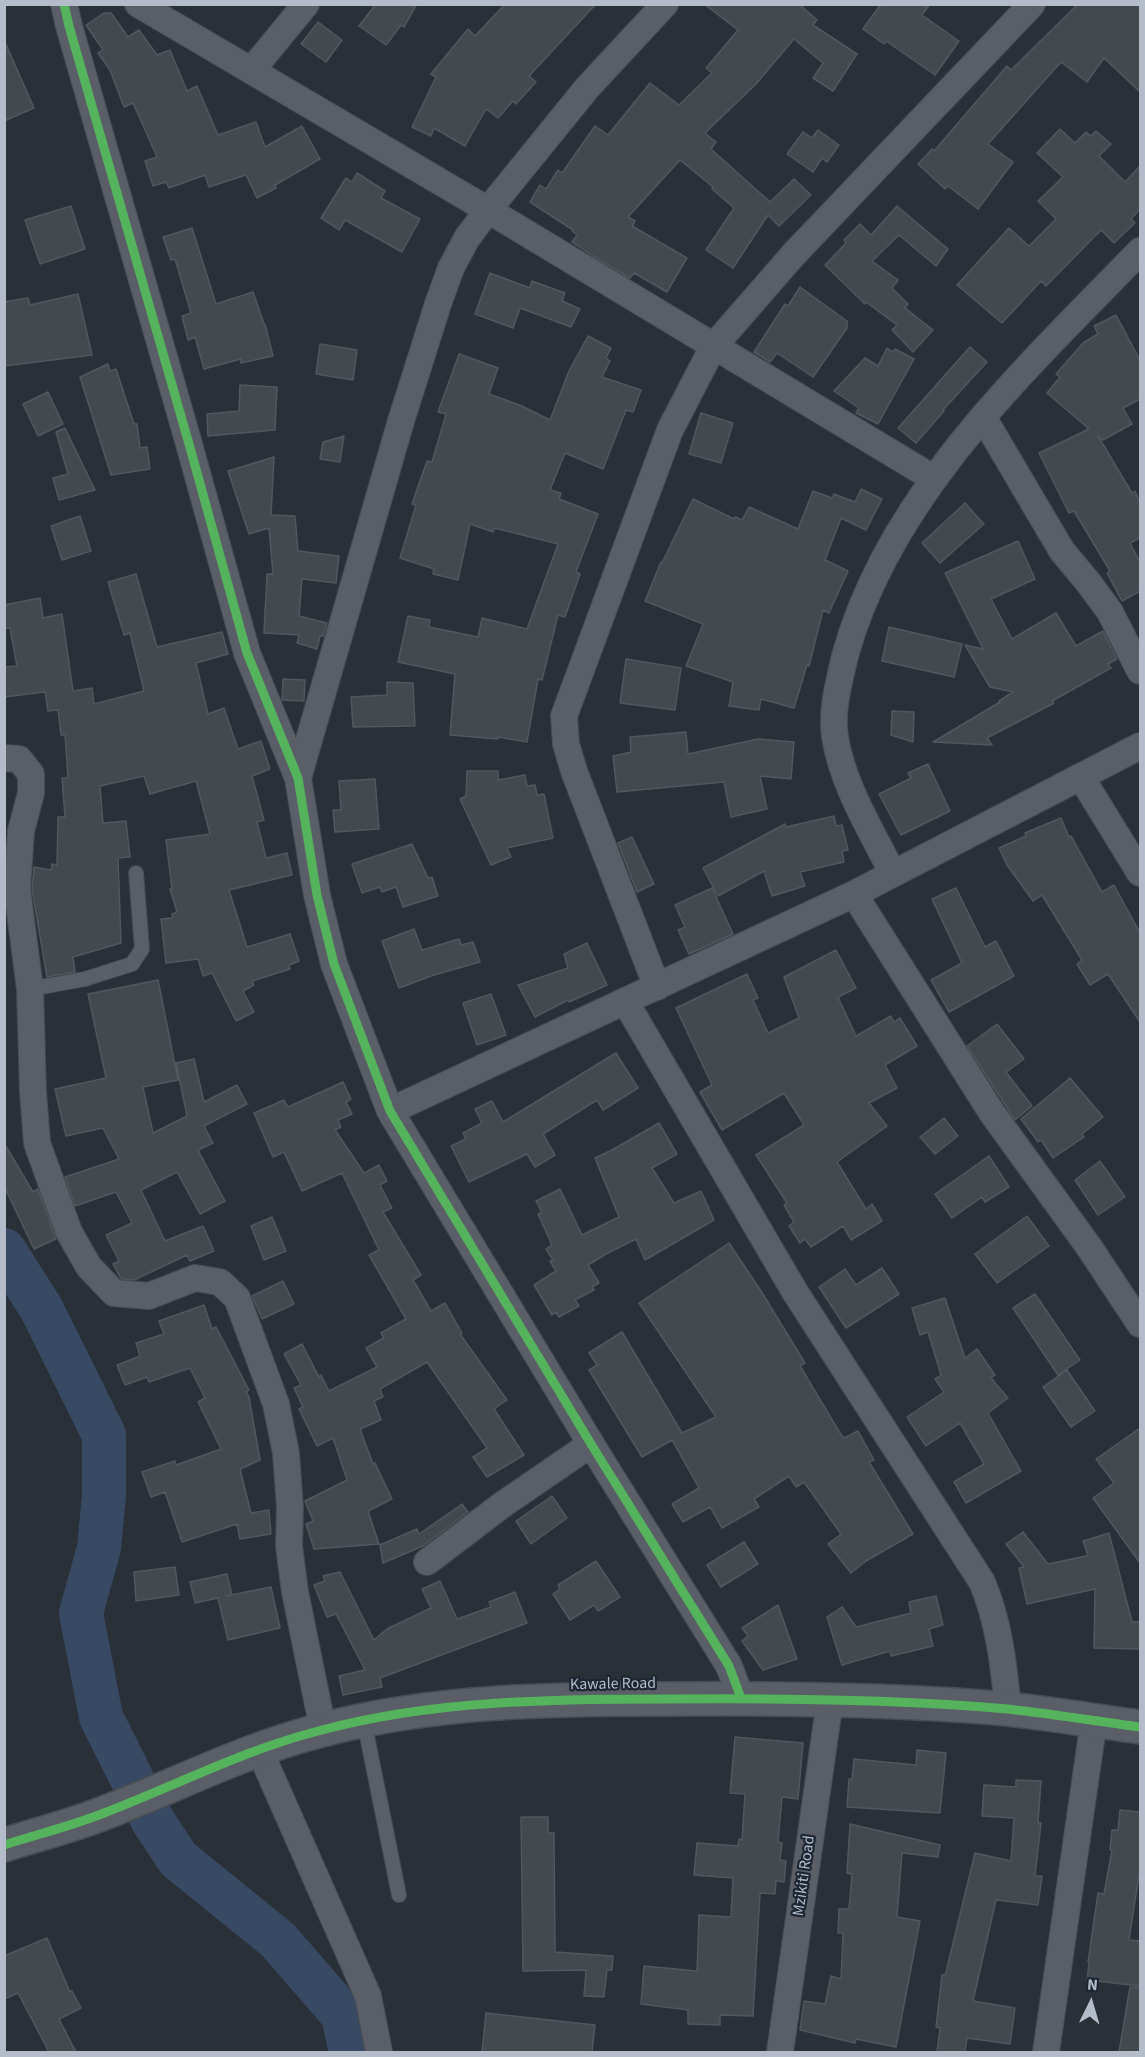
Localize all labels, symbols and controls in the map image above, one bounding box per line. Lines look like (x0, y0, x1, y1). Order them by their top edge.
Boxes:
street label: Kawale Road (570, 1675, 656, 1695)
street label: Mzikiti Road (790, 1835, 820, 1917)
north arrow (1061, 1973, 1121, 2033)
text: N (1086, 1974, 1099, 1996)

